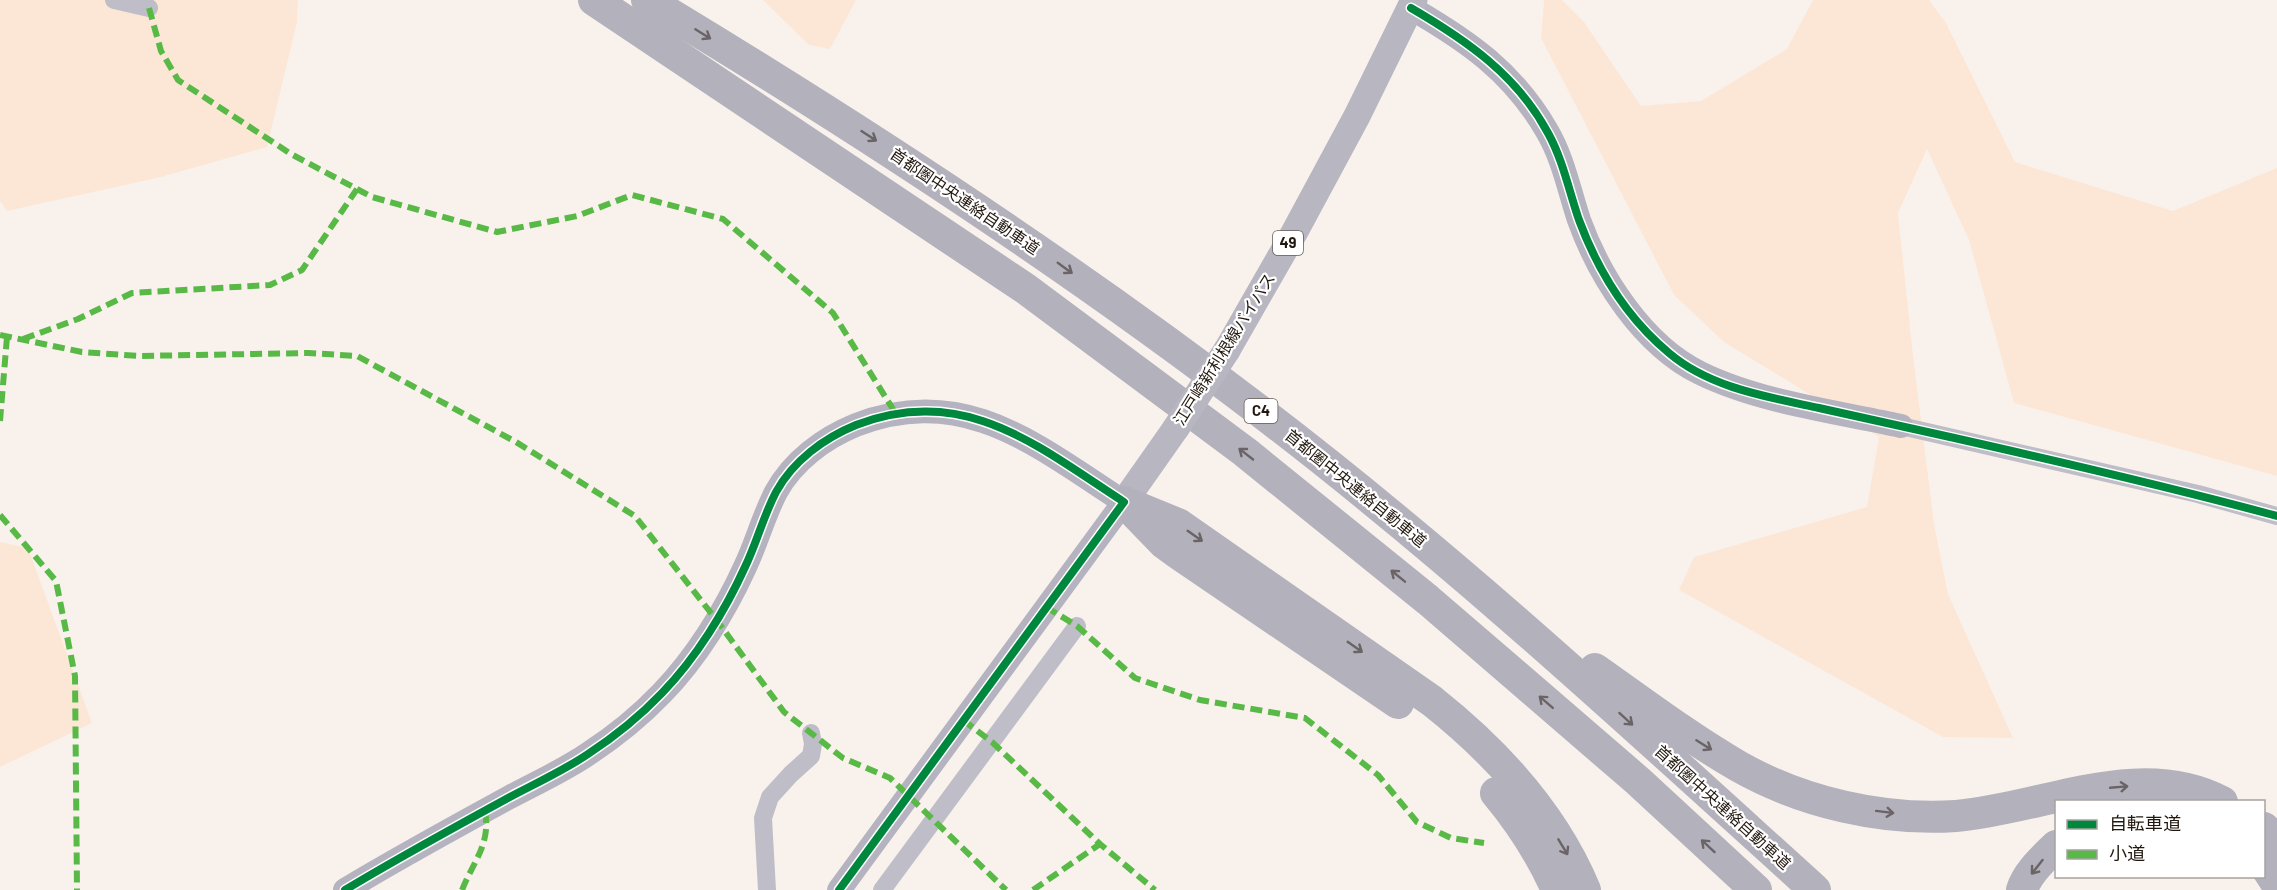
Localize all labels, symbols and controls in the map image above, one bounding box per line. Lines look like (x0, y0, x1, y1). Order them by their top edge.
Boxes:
one-way arrow (694, 28, 711, 40)
one-way arrow (860, 130, 876, 142)
street label: 首都圏中央連絡自動車道 (887, 143, 1044, 258)
road number: 49 (1273, 231, 1303, 255)
one-way arrow (1057, 262, 1073, 274)
street label: 江戸崎新利根線バイパス (1169, 269, 1278, 428)
road number: C4 (1244, 399, 1278, 423)
street label: 首都圏中央連絡自動車道 (1282, 425, 1431, 550)
one-way arrow (1238, 447, 1254, 460)
one-way arrow (1187, 530, 1203, 542)
one-way arrow (1391, 569, 1406, 583)
one-way arrow (1347, 641, 1363, 653)
one-way arrow (1539, 695, 1554, 709)
one-way arrow (1618, 712, 1633, 726)
one-way arrow (1695, 739, 1712, 751)
street label: 首都圏中央連絡自動車道 (1652, 741, 1795, 873)
one-way arrow (2108, 781, 2128, 792)
legend (2055, 800, 2265, 878)
one-way arrow (1874, 807, 1894, 818)
text: 自転車道 (2109, 812, 2181, 834)
one-way arrow (1557, 838, 1569, 855)
one-way arrow (1701, 839, 1716, 853)
text: 小道 (2109, 842, 2145, 864)
one-way arrow (2031, 858, 2044, 874)

